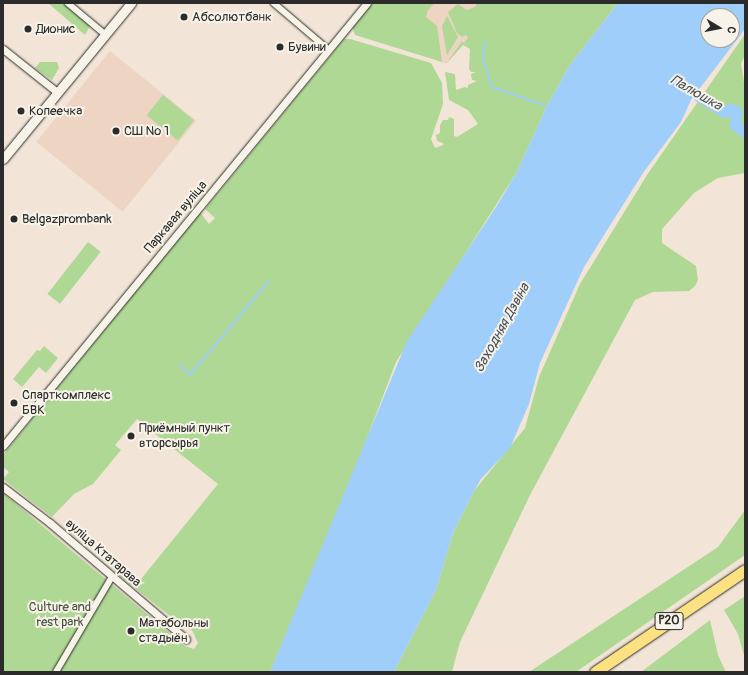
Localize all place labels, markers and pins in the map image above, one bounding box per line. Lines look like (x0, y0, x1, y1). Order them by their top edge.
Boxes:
place label: Абсолютбанк (192, 9, 272, 25)
marker: Абсолютбанк (179, 12, 189, 22)
place label: Дионис (36, 21, 75, 37)
marker: Дионис (23, 24, 33, 34)
place label: Бувини (288, 39, 326, 55)
marker: Бувини (275, 42, 285, 52)
place label: Копеечка (29, 103, 82, 119)
marker: Копеечка (16, 106, 26, 116)
place label: СШ № 1 (124, 123, 169, 139)
marker: СШ № 1 (111, 126, 121, 136)
place label: Belgazprombank (22, 211, 112, 227)
marker: Belgazprombank (9, 214, 19, 224)
place label: Спарткомплекс БВК (22, 388, 111, 419)
marker: Спарткомплекс БВК (9, 398, 19, 408)
place label: Приёмный пункт вторсырья (139, 421, 230, 452)
marker: Приёмный пункт вторсырья (126, 431, 136, 441)
place label: Матабольны стадыён (139, 616, 209, 647)
marker: Матабольны стадыён (126, 626, 136, 636)

